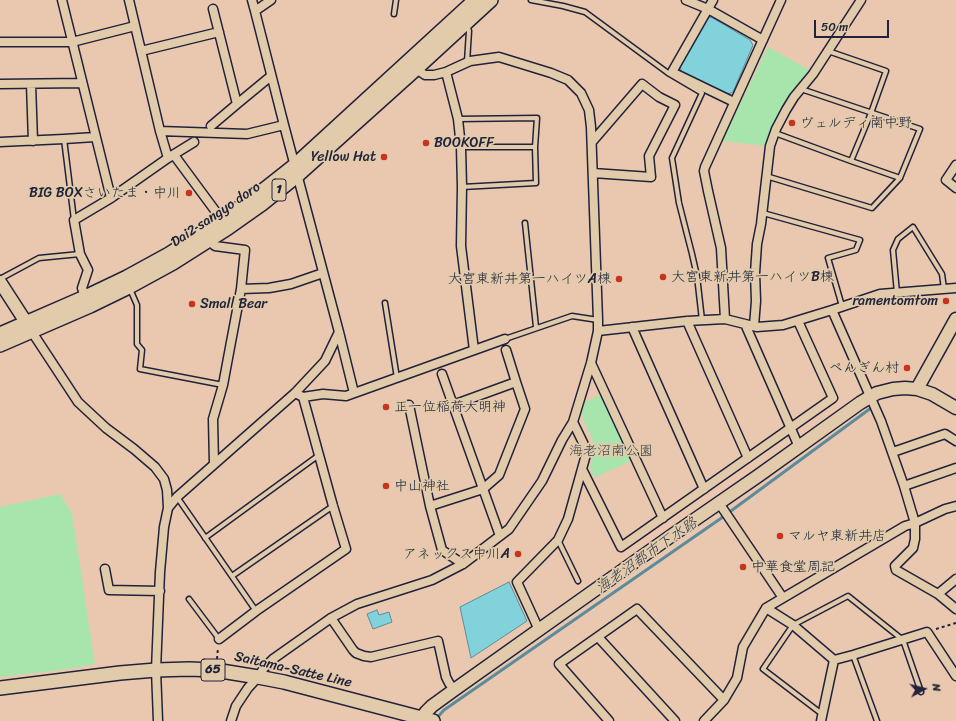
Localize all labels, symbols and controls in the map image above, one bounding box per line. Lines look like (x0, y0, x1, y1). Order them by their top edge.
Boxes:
scale bar (816, 12, 891, 38)
text: 50 m (821, 16, 848, 38)
place label: ヴェルディ南中野 (800, 115, 912, 131)
marker: ヴェルディ南中野 (787, 118, 797, 128)
place label: BOOKOFF (434, 135, 494, 151)
marker: BOOKOFF (421, 138, 431, 148)
place label: Yellow Hat (311, 149, 376, 165)
marker: Yellow Hat (379, 152, 389, 162)
street label: Dai2 sangyo doro (168, 179, 264, 251)
road number: 1 (272, 179, 286, 201)
place label: BIG BOXさいたま・中川 (29, 185, 181, 201)
marker: BIG BOXさいたま・中川 (184, 188, 194, 198)
place label: 大宮東新井第一ハイツB棟 (671, 269, 834, 285)
place label: 大宮東新井第一ハイツA棟 (448, 271, 611, 287)
marker: 大宮東新井第一ハイツB棟 (658, 272, 668, 282)
marker: 大宮東新井第一ハイツA棟 (614, 274, 624, 284)
place label: ramentomtom (852, 293, 938, 309)
place label: Small Bear (200, 296, 267, 312)
marker: ramentomtom (941, 296, 951, 306)
marker: Small Bear (187, 299, 197, 309)
place label: ぺんぎん村 (829, 360, 899, 376)
marker: ぺんぎん村 (902, 363, 912, 373)
place label: 正一位稲荷大明神 (394, 399, 506, 415)
marker: 正一位稲荷大明神 (381, 402, 391, 412)
park label: 海老沼南公園 (569, 443, 653, 459)
place label: 中山神社 (394, 478, 450, 494)
marker: 中山神社 (381, 481, 391, 491)
water label: 海老沼都市下水路 (593, 514, 701, 598)
place label: マルヤ東新井店 (788, 528, 886, 544)
marker: マルヤ東新井店 (775, 531, 785, 541)
place label: アネックス中川A (403, 546, 510, 562)
marker: アネックス中川A (513, 549, 523, 559)
place label: 中華食堂周記 (751, 559, 835, 575)
marker: 中華食堂周記 (738, 562, 748, 572)
street label: Saitama-Satte Line (233, 648, 353, 692)
road number: 65 (201, 659, 225, 681)
north arrow (904, 669, 944, 709)
text: N (927, 683, 946, 692)

